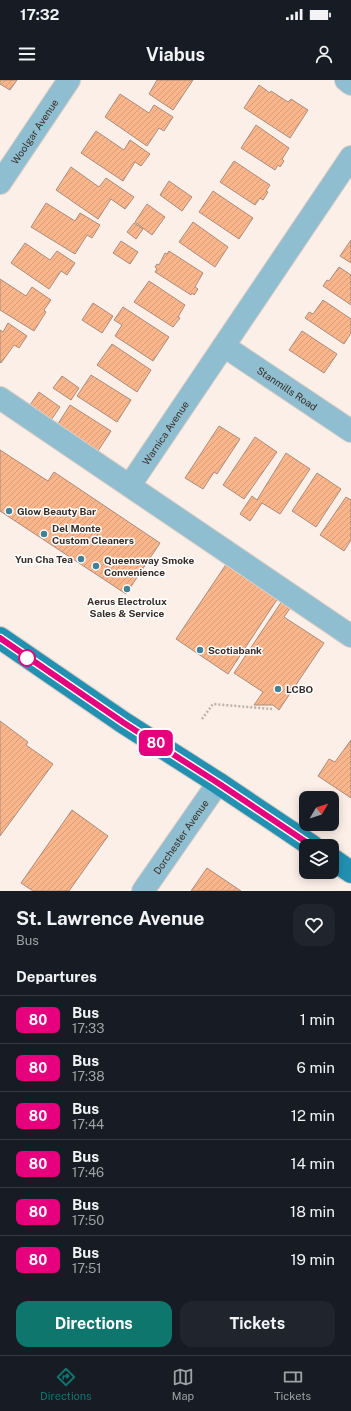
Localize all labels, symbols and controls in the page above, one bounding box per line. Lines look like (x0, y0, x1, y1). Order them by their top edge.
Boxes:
text: 17:32 (20, 6, 59, 23)
icon: menu (16, 43, 38, 65)
icon: person (313, 43, 335, 65)
text: Viabus (146, 44, 205, 65)
street label: Woolgar Avenue (8, 96, 61, 166)
street label: Stanmills Road (255, 364, 320, 413)
street label: Warnica Avenue (139, 398, 191, 467)
place label: Glow Beauty Bar (17, 505, 96, 517)
marker: Glow Beauty Bar (4, 506, 14, 516)
place label: Del Monte Custom Cleaners (52, 522, 134, 546)
marker: Del Monte Custom Cleaners (39, 529, 49, 539)
place label: Yun Cha Tea (15, 553, 73, 565)
marker: Yun Cha Tea (76, 554, 86, 564)
place label: Queensway Smoke Convenience (104, 554, 194, 578)
marker: Queensway Smoke Convenience (91, 561, 101, 571)
marker: Aerus Electrolux Sales & Service (122, 584, 132, 594)
place label: Aerus Electrolux Sales & Service (87, 595, 167, 619)
place label: Scotiabank (208, 644, 262, 656)
marker: Scotiabank (195, 645, 205, 655)
unlabelled marker (18, 649, 36, 667)
place label: LCBO (286, 683, 314, 695)
marker: LCBO (273, 684, 283, 694)
line badge: 80 (138, 730, 174, 756)
text: 80 (147, 735, 165, 751)
north arrow (299, 791, 339, 831)
map controls (299, 791, 339, 879)
street label: Dorchester Avenue (151, 797, 211, 876)
button: layers (299, 839, 339, 879)
button: heart (293, 904, 335, 946)
text: St. Lawrence Avenue (16, 907, 204, 929)
text: Bus (16, 933, 39, 948)
text: Departures (16, 968, 97, 985)
text: Bus (72, 1004, 99, 1021)
text: 1 min (300, 1011, 335, 1028)
text: 80 (29, 1012, 47, 1028)
text: 17:33 (72, 1021, 104, 1036)
text: Bus (72, 1052, 99, 1069)
text: 6 min (297, 1059, 335, 1076)
text: 80 (29, 1060, 47, 1076)
text: 17:38 (72, 1069, 105, 1084)
text: Bus (72, 1100, 99, 1117)
text: 12 min (291, 1107, 335, 1124)
text: 80 (29, 1108, 47, 1124)
text: 17:44 (72, 1117, 104, 1132)
text: Bus (72, 1148, 99, 1165)
text: 14 min (290, 1155, 335, 1172)
text: 80 (29, 1156, 47, 1172)
text: 17:46 (72, 1165, 104, 1180)
text: Bus (72, 1196, 99, 1213)
text: 18 min (290, 1203, 335, 1220)
text: 80 (29, 1204, 47, 1220)
text: 17:50 (72, 1213, 104, 1228)
text: Bus (72, 1244, 99, 1261)
text: 19 min (290, 1251, 335, 1268)
text: 80 (29, 1252, 47, 1268)
text: 17:51 (72, 1261, 102, 1276)
button: Directions (16, 1301, 172, 1347)
button: Tickets (180, 1301, 335, 1347)
tab: Directions (40, 1366, 92, 1402)
tab: Map (172, 1366, 194, 1402)
tab: Tickets (274, 1366, 311, 1402)

